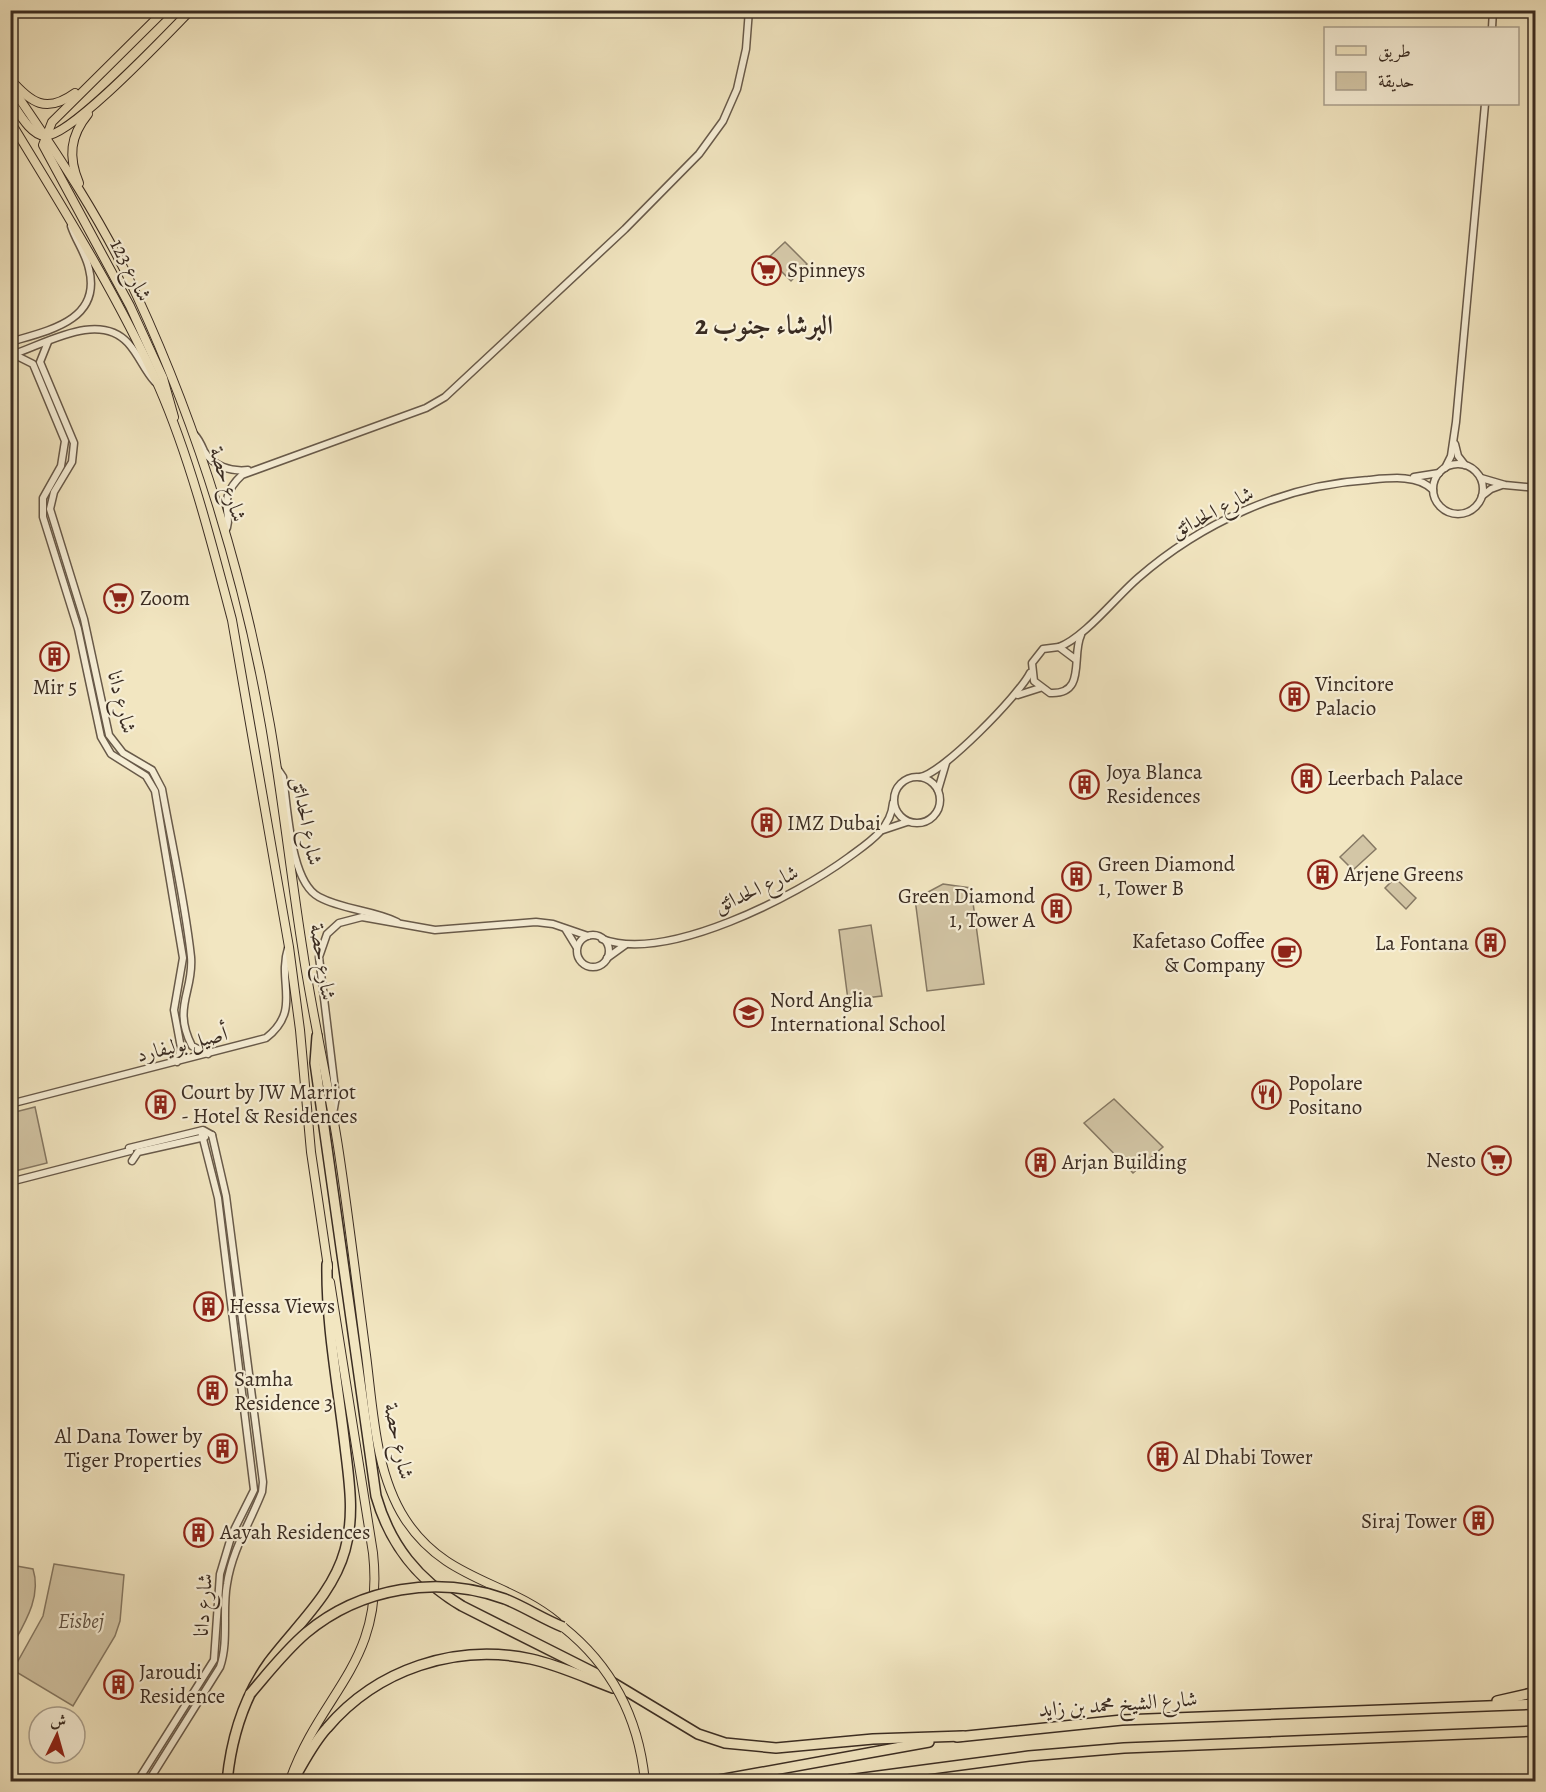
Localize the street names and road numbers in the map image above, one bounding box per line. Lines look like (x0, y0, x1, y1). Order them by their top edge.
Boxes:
street label: شارع 123 (100, 234, 159, 308)
street label: شارع حصة (199, 443, 253, 526)
street label: شارع الحدائق (1166, 479, 1260, 548)
street label: شارع دانا (97, 668, 143, 737)
street label: شارع الحدائق (281, 774, 329, 868)
street label: شارع الحدائق (709, 858, 804, 924)
street label: شارع حصة (299, 922, 343, 1003)
street label: أصيل بوليفارد (133, 1018, 231, 1070)
street label: شارع حصة (373, 1400, 421, 1483)
street label: شارع دانا (187, 1572, 223, 1638)
street label: شارع الشيخ محمد بن زايد (1038, 1684, 1199, 1729)

